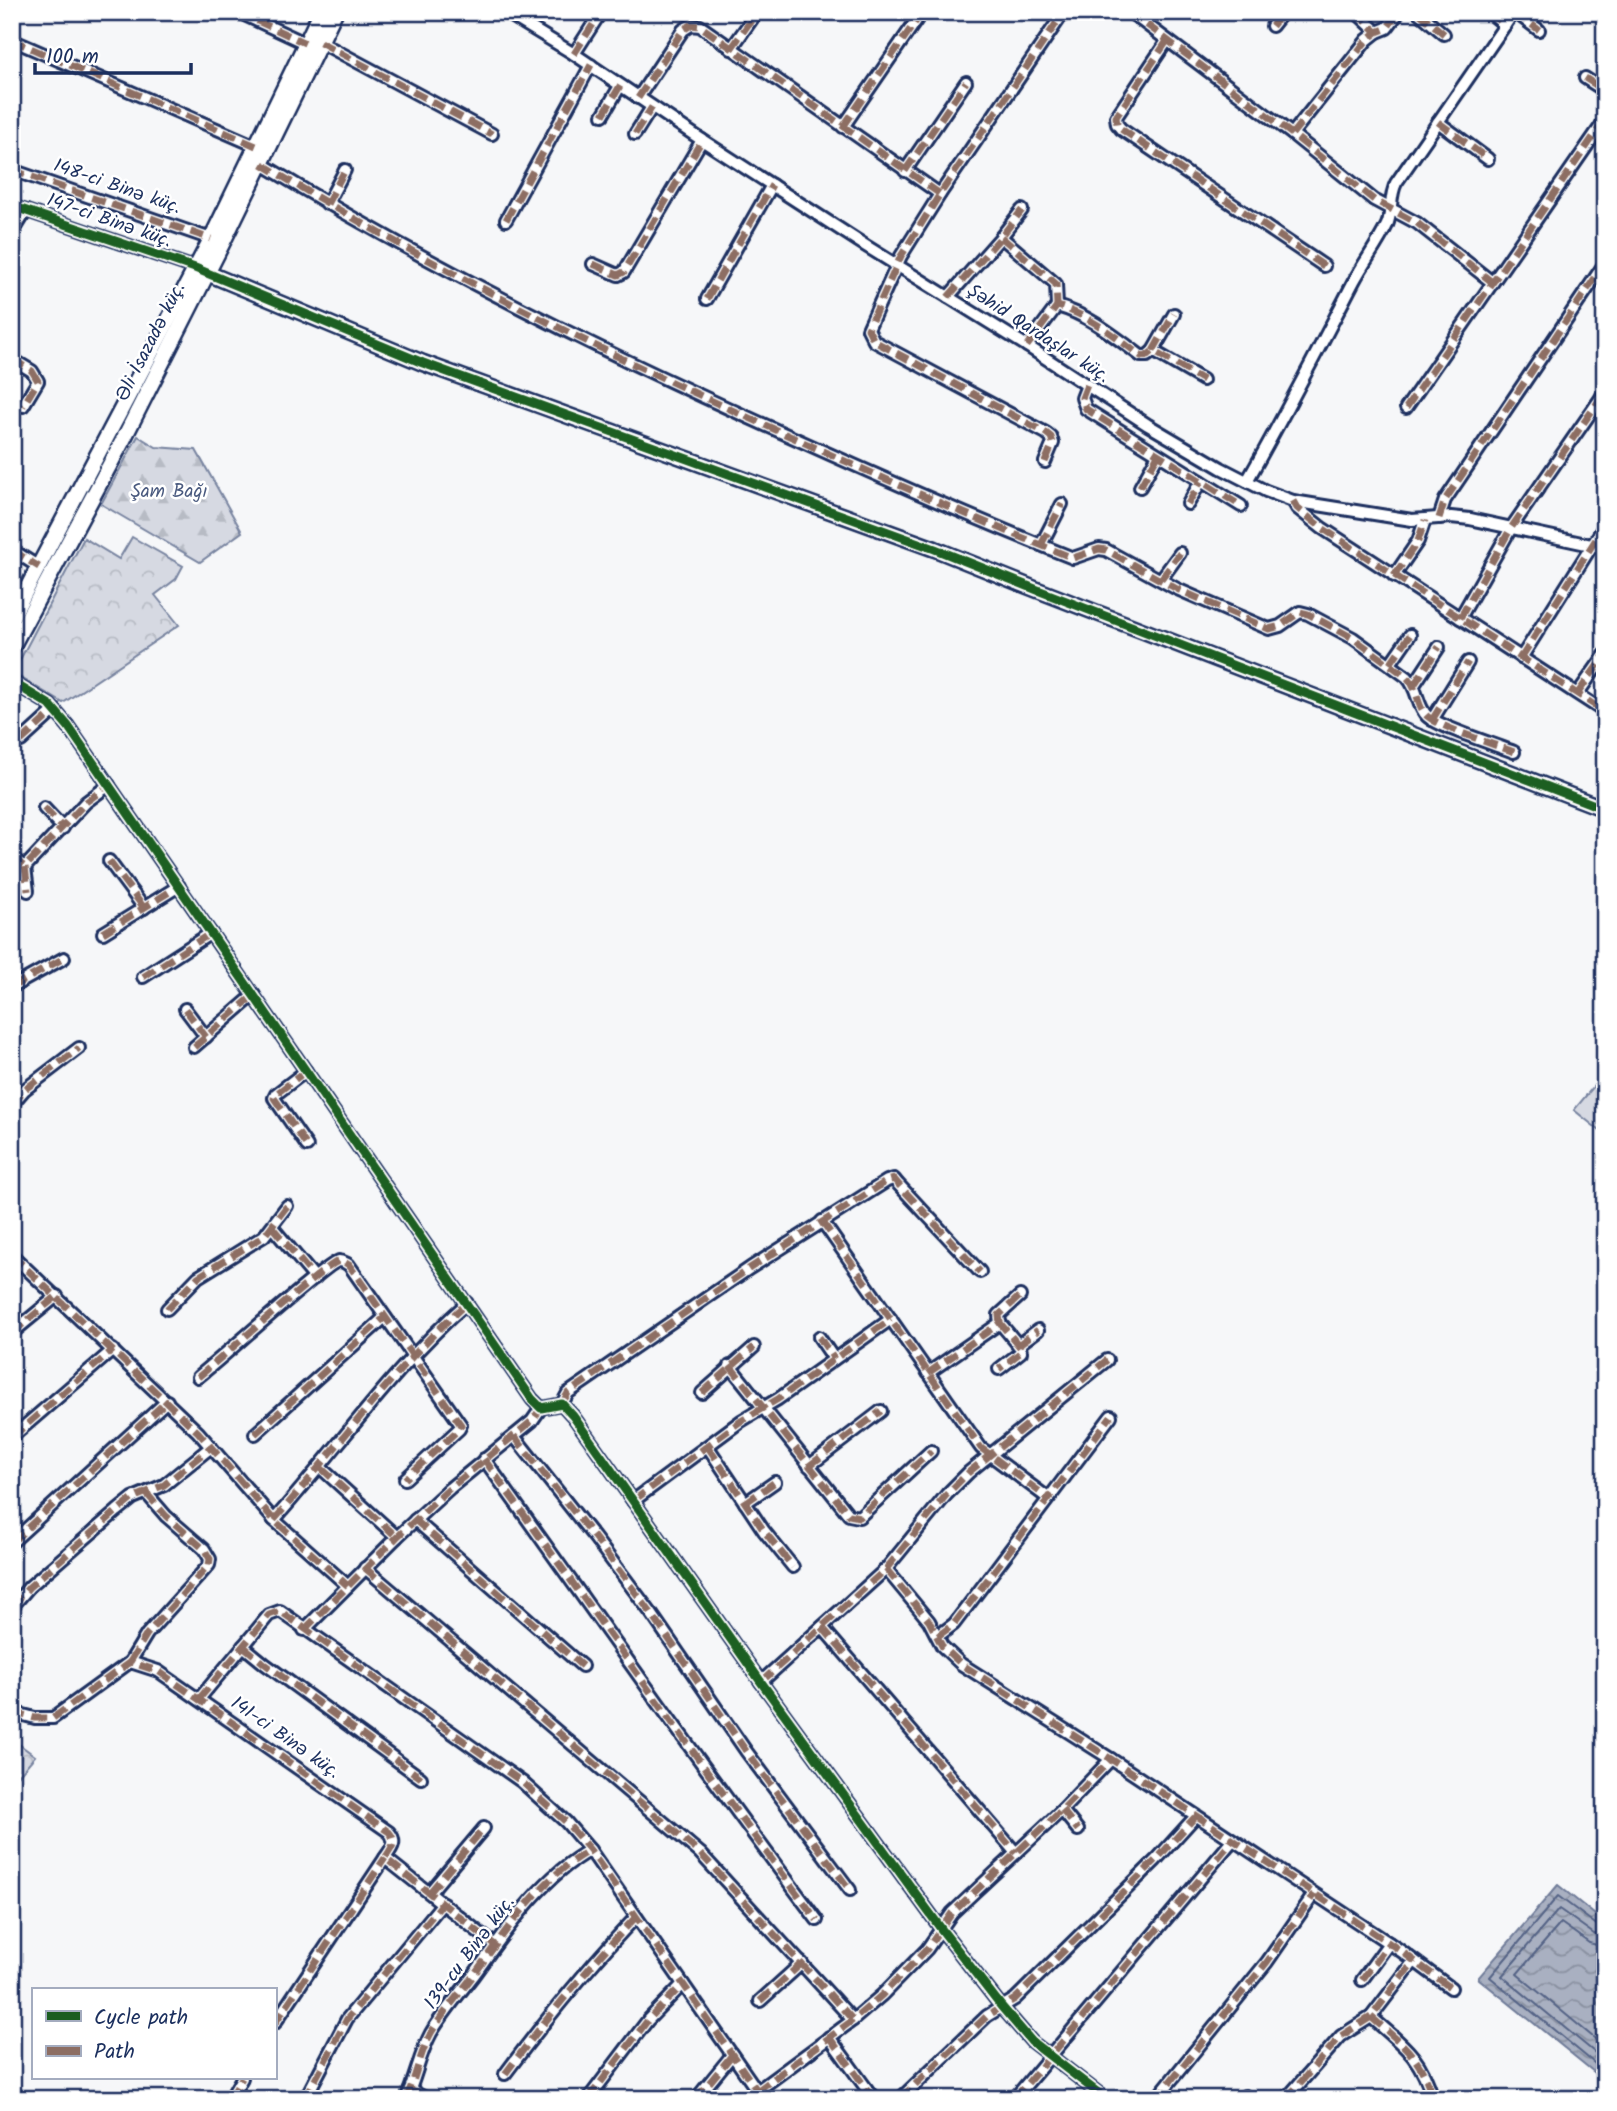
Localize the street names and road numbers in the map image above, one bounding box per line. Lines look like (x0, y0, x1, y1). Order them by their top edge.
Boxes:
street label: 148-ci Binə küç. (49, 151, 185, 223)
street label: 147-ci Binə küç. (42, 186, 176, 256)
street label: Şəhid Qardaşlar küç. (961, 276, 1115, 392)
street label: Əli İsazadə küç. (108, 277, 194, 407)
street label: 141-ci Binə küç. (224, 1689, 346, 1787)
street label: 139-cu Binə küç. (417, 1890, 523, 2016)

